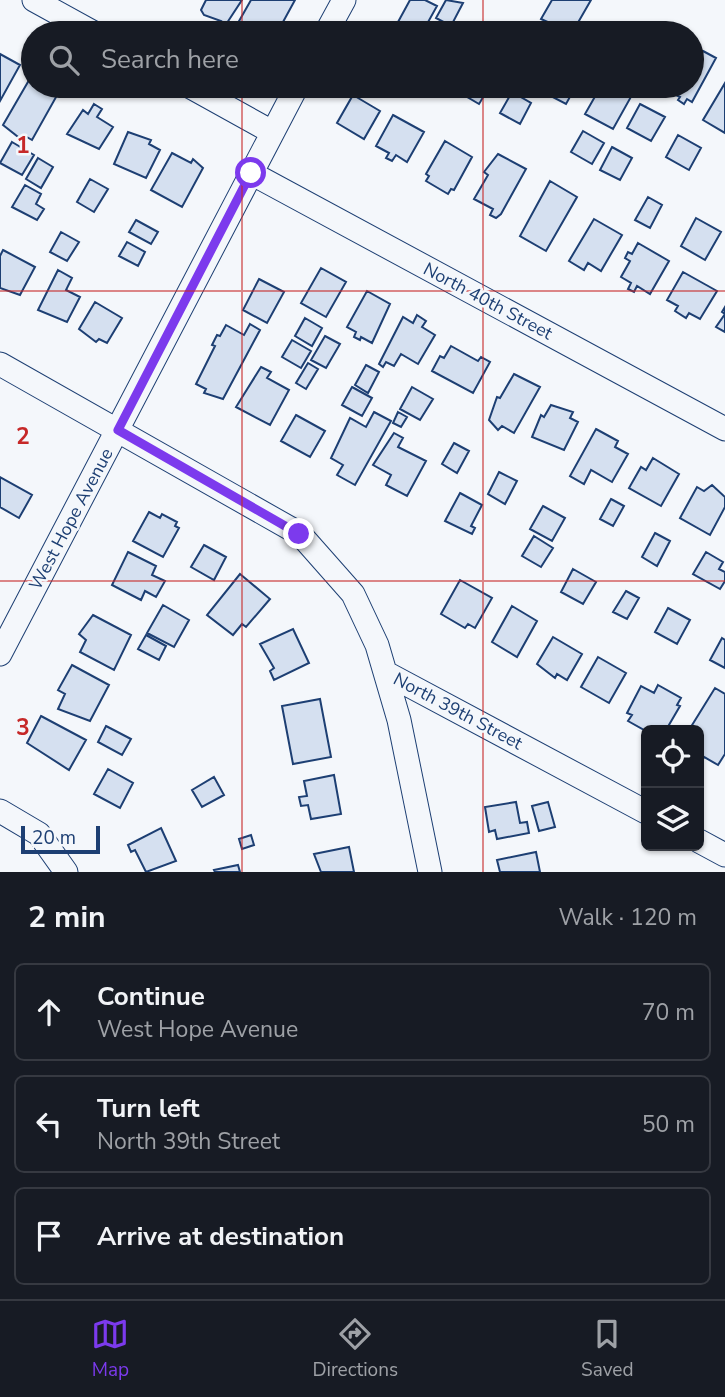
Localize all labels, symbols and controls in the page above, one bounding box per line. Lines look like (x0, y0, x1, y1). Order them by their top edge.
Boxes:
search box (21, 21, 704, 98)
icon: search (45, 41, 83, 79)
text: Search here (101, 42, 239, 77)
text: 1 (16, 130, 30, 161)
route start (235, 157, 266, 188)
street label: North 40th Street (419, 257, 557, 346)
text: 2 (16, 421, 30, 452)
street label: West Hope Avenue (23, 444, 119, 594)
route end (283, 518, 314, 549)
street label: North 39th Street (389, 667, 527, 756)
text: 3 (16, 712, 30, 743)
map controls (641, 725, 704, 851)
button: locate (641, 725, 704, 788)
button: layers (641, 788, 704, 851)
scale bar (21, 823, 100, 855)
text: 20 m (32, 825, 76, 851)
text: 2 min (28, 897, 106, 938)
text: Walk · 120 m (558, 902, 697, 933)
text: Continue (97, 979, 205, 1014)
icon: ahead (30, 993, 68, 1031)
text: 70 m (642, 997, 695, 1028)
text: West Hope Avenue (97, 1014, 298, 1045)
text: Turn left (97, 1091, 200, 1126)
icon: left (30, 1105, 68, 1143)
text: 50 m (642, 1109, 695, 1140)
text: North 39th Street (97, 1126, 280, 1157)
icon: arrive (30, 1217, 68, 1255)
text: Arrive at destination (97, 1219, 344, 1254)
tab: Map (91, 1315, 129, 1383)
tab: Directions (312, 1315, 398, 1383)
tab: Saved (581, 1315, 634, 1383)

